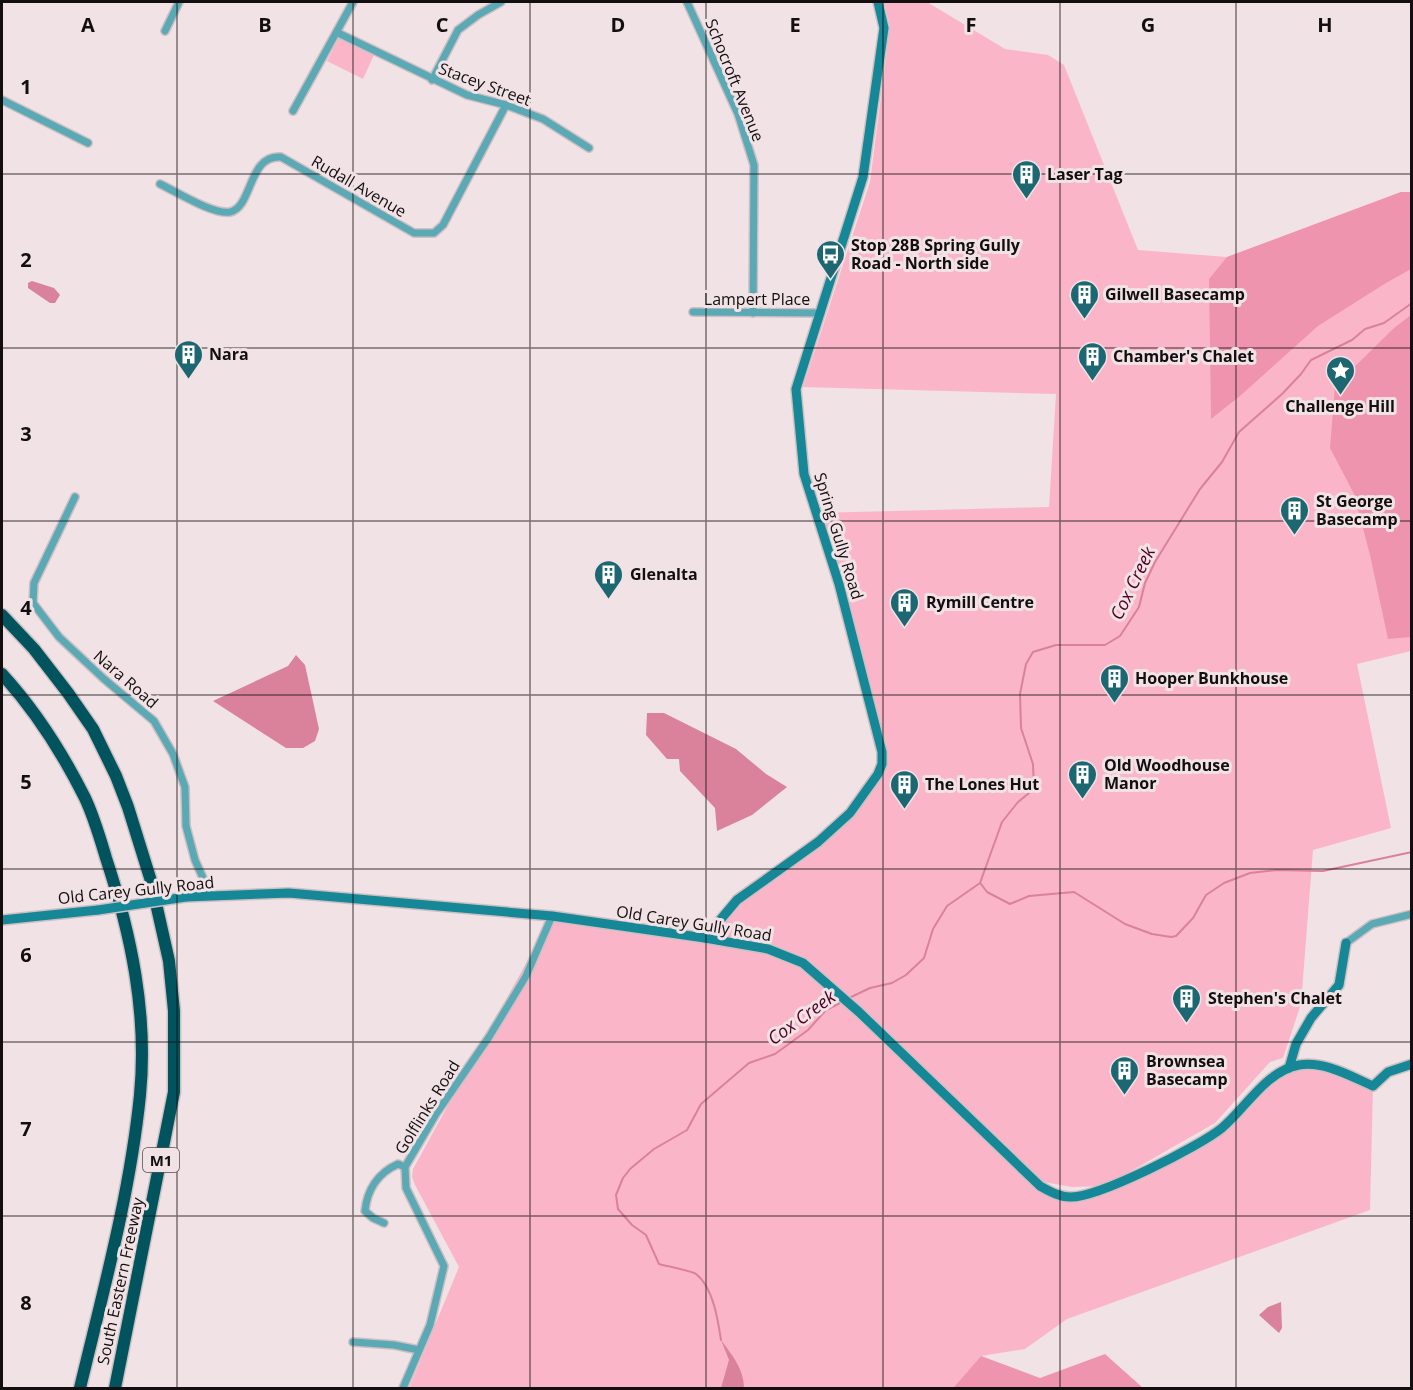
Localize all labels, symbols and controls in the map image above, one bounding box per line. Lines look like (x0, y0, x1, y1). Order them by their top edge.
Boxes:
text: A (81, 11, 95, 38)
text: B (258, 11, 272, 38)
text: C (436, 11, 449, 38)
text: D (611, 11, 625, 38)
text: E (789, 11, 801, 38)
text: F (966, 11, 976, 38)
text: G (1141, 11, 1155, 38)
text: H (1317, 11, 1333, 38)
street label: Schocroft Avenue (700, 15, 770, 145)
street label: Stacey Street (436, 57, 535, 111)
text: 1 (20, 73, 32, 100)
street label: Rudall Avenue (307, 150, 411, 222)
building icon: Laser Tag (1010, 158, 1042, 200)
place label: Laser Tag (1047, 163, 1123, 185)
place label: Stop 28B Spring Gully Road - North side (851, 234, 1021, 274)
bus stop icon: Stop 28B Spring Gully Road - North side (814, 238, 846, 280)
text: 2 (20, 246, 32, 273)
building icon: Gilwell Basecamp (1068, 278, 1100, 320)
place label: Gilwell Basecamp (1105, 283, 1245, 305)
street label: Lampert Place (704, 288, 810, 310)
building icon: Nara (172, 338, 204, 380)
building icon: Chamber's Chalet (1076, 340, 1108, 382)
place label: Nara (209, 343, 249, 365)
place label: Chamber's Chalet (1113, 345, 1254, 367)
place icon: Challenge Hill (1324, 354, 1356, 396)
place label: Challenge Hill (1285, 395, 1395, 417)
text: 3 (20, 420, 32, 447)
street label: Spring Gully Road (809, 470, 869, 602)
place label: St George Basecamp (1316, 490, 1398, 530)
building icon: St George Basecamp (1279, 494, 1311, 536)
water label: Cox Creek (1104, 541, 1161, 624)
building icon: Glenalta (593, 558, 625, 600)
place label: Glenalta (630, 563, 698, 585)
building icon: Rymill Centre (889, 586, 921, 628)
place label: Rymill Centre (926, 591, 1034, 613)
text: 4 (20, 594, 32, 621)
street label: Nara Road (89, 645, 163, 713)
building icon: Hooper Bunkhouse (1098, 662, 1130, 704)
place label: Hooper Bunkhouse (1135, 667, 1288, 689)
place label: Old Woodhouse Manor (1104, 754, 1230, 794)
building icon: Old Woodhouse Manor (1067, 758, 1099, 800)
text: 5 (20, 768, 32, 795)
building icon: The Lones Hut (888, 768, 920, 810)
place label: The Lones Hut (925, 773, 1039, 795)
street label: Old Carey Gully Road (57, 871, 215, 909)
street label: Old Carey Gully Road (615, 900, 773, 946)
text: 6 (20, 941, 32, 968)
building icon: Stephen's Chalet (1171, 982, 1203, 1024)
water label: Cox Creek (762, 984, 841, 1050)
place label: Stephen's Chalet (1208, 987, 1342, 1009)
place label: Brownsea Basecamp (1146, 1050, 1228, 1090)
building icon: Brownsea Basecamp (1109, 1054, 1141, 1096)
street label: Golflinks Road (389, 1056, 465, 1158)
text: 7 (20, 1115, 32, 1142)
road number: M1 (143, 1148, 179, 1172)
street label: South Eastern Freeway (92, 1194, 149, 1367)
text: 8 (20, 1289, 32, 1316)

